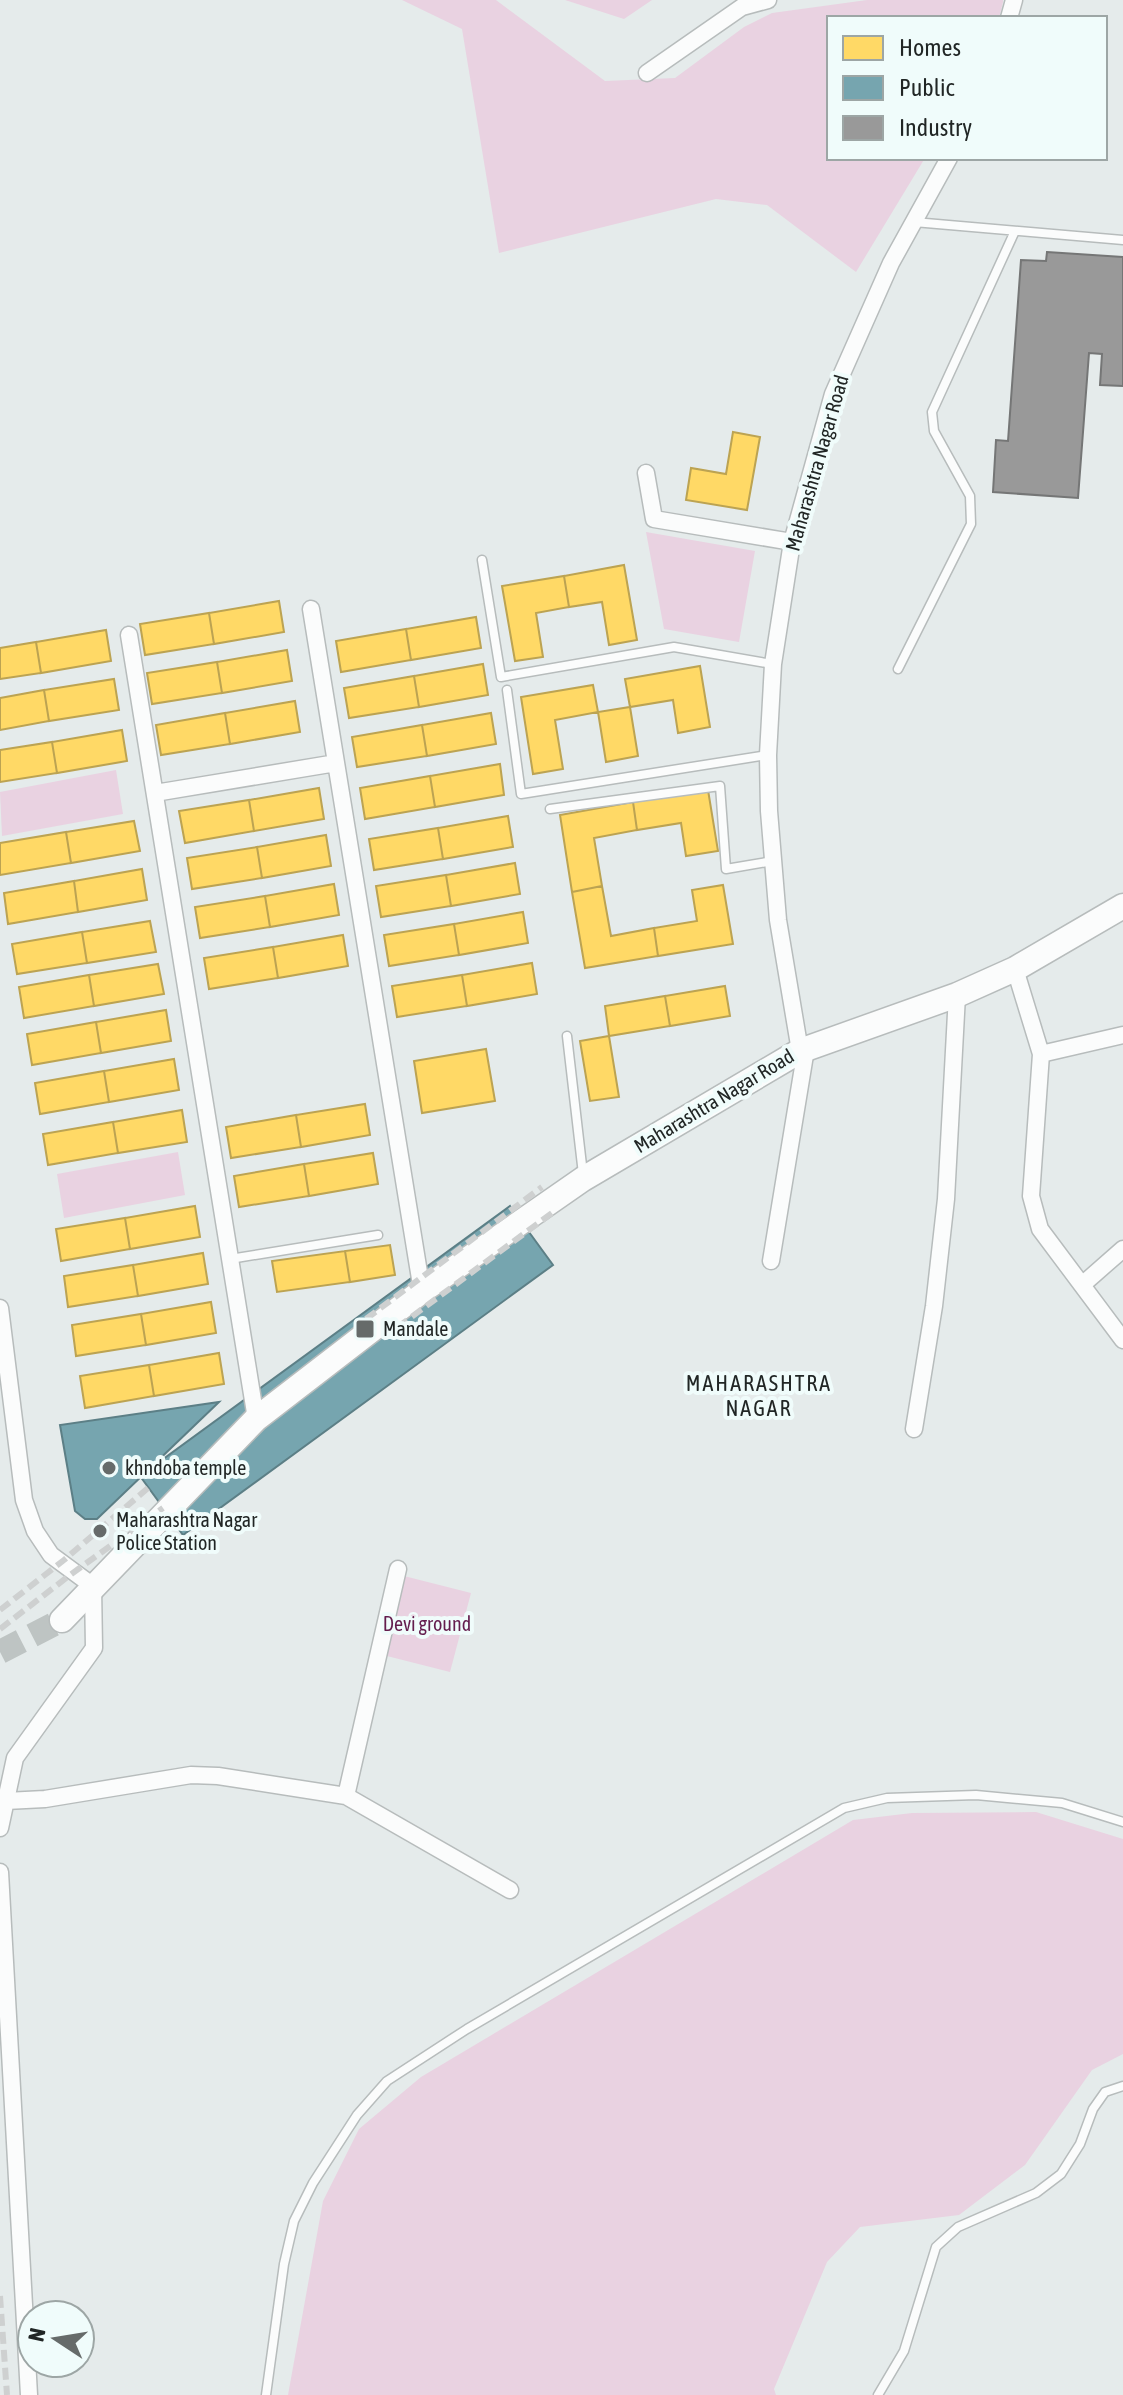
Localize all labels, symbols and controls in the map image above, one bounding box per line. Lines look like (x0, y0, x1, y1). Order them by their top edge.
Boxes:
legend (827, 16, 1107, 160)
text: Homes (899, 34, 961, 61)
text: Public (899, 74, 955, 101)
text: Industry (899, 114, 972, 141)
street label: Maharashtra Nagar Road (780, 372, 853, 553)
street label: Maharashtra Nagar Road (630, 1044, 798, 1157)
place label: Mandale (383, 1317, 448, 1340)
marker: Mandale (354, 1318, 376, 1340)
district label: MAHARASHTRA NAGAR (686, 1370, 832, 1421)
place label: khndoba temple (125, 1456, 246, 1479)
marker: khndoba temple (100, 1459, 118, 1477)
place label: Maharashtra Nagar Police Station (116, 1508, 258, 1554)
marker: Maharashtra Nagar Police Station (91, 1522, 109, 1540)
park label: Devi ground (383, 1612, 471, 1635)
north arrow (16, 2299, 96, 2379)
text: N (22, 2326, 51, 2344)

